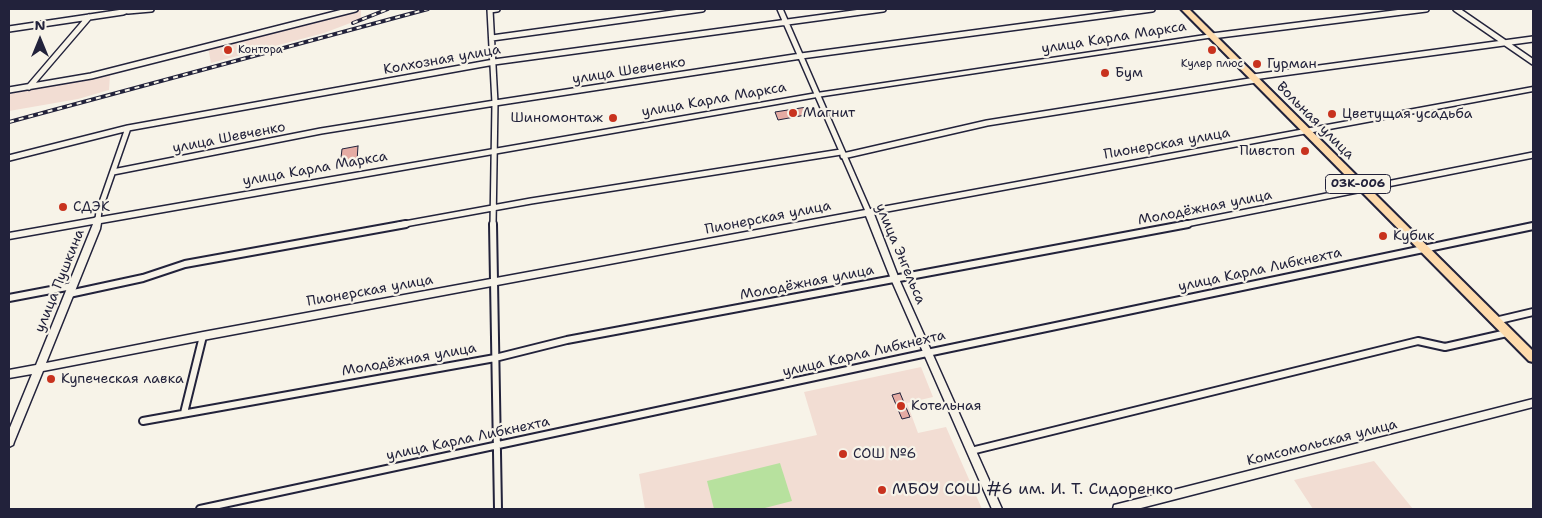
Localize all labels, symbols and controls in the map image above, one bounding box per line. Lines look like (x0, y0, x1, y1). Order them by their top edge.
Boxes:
north arrow (15, 15, 65, 65)
text: N (34, 16, 46, 34)
street label: улица Карла Маркса (1040, 18, 1188, 58)
street label: Колхозная улица (382, 41, 502, 79)
place label: Контора (238, 43, 283, 57)
marker: Контора (222, 44, 234, 56)
marker: Кулер плюс (1206, 44, 1218, 56)
street label: улица Шевченко (571, 54, 687, 88)
place label: Гурман (1267, 56, 1317, 72)
place label: Кулер плюс (1181, 57, 1243, 71)
marker: Гурман (1251, 58, 1263, 70)
place label: Бум (1115, 65, 1143, 81)
marker: Бум (1099, 67, 1111, 79)
street label: улица Карла Маркса (640, 79, 788, 121)
street label: Вольная улица (1273, 79, 1357, 163)
place label: Магнит (803, 105, 855, 121)
place label: Цветущая усадьба (1342, 106, 1472, 122)
marker: Магнит (787, 107, 799, 119)
marker: Цветущая усадьба (1326, 108, 1338, 120)
place label: Шиномонтаж (511, 110, 603, 126)
marker: Шиномонтаж (607, 112, 619, 124)
street label: улица Шевченко (171, 119, 287, 157)
street label: Пионерская улица (1103, 125, 1231, 163)
place label: Пивстоп (1239, 143, 1295, 159)
marker: Пивстоп (1299, 145, 1311, 157)
street label: улица Карла Маркса (241, 148, 389, 190)
road number: 03К-006 (1326, 174, 1390, 193)
street label: Молодёжная улица (1137, 187, 1273, 229)
street label: Пионерская улица (704, 198, 832, 238)
place label: СДЭК (73, 199, 110, 215)
marker: СДЭК (57, 201, 69, 213)
street label: улица Энгельса (871, 201, 929, 307)
street label: улица Пушкина (32, 227, 88, 335)
place label: Кубик (1393, 228, 1434, 244)
marker: Кубик (1377, 230, 1389, 242)
street label: улица Карла Либкнехта (1177, 244, 1343, 296)
street label: Молодёжная улица (739, 262, 875, 304)
street label: Пионерская улица (306, 272, 434, 310)
street label: улица Карла Либкнехта (781, 327, 947, 381)
street label: Молодёжная улица (340, 340, 478, 380)
place label: Купеческая лавка (61, 371, 184, 387)
marker: Купеческая лавка (45, 373, 57, 385)
place label: Котельная (911, 398, 981, 414)
marker: Котельная (895, 400, 907, 412)
street label: улица Карла Либкнехта (385, 413, 551, 465)
street label: Комсомольская улица (1245, 416, 1399, 470)
place label: СОШ №6 (853, 446, 916, 462)
marker: СОШ №6 (837, 448, 849, 460)
place label: МБОУ СОШ #6 им. И. Т. Сидоренко (892, 480, 1173, 500)
marker: МБОУ СОШ #6 им. И. Т. Сидоренко (876, 484, 888, 496)

